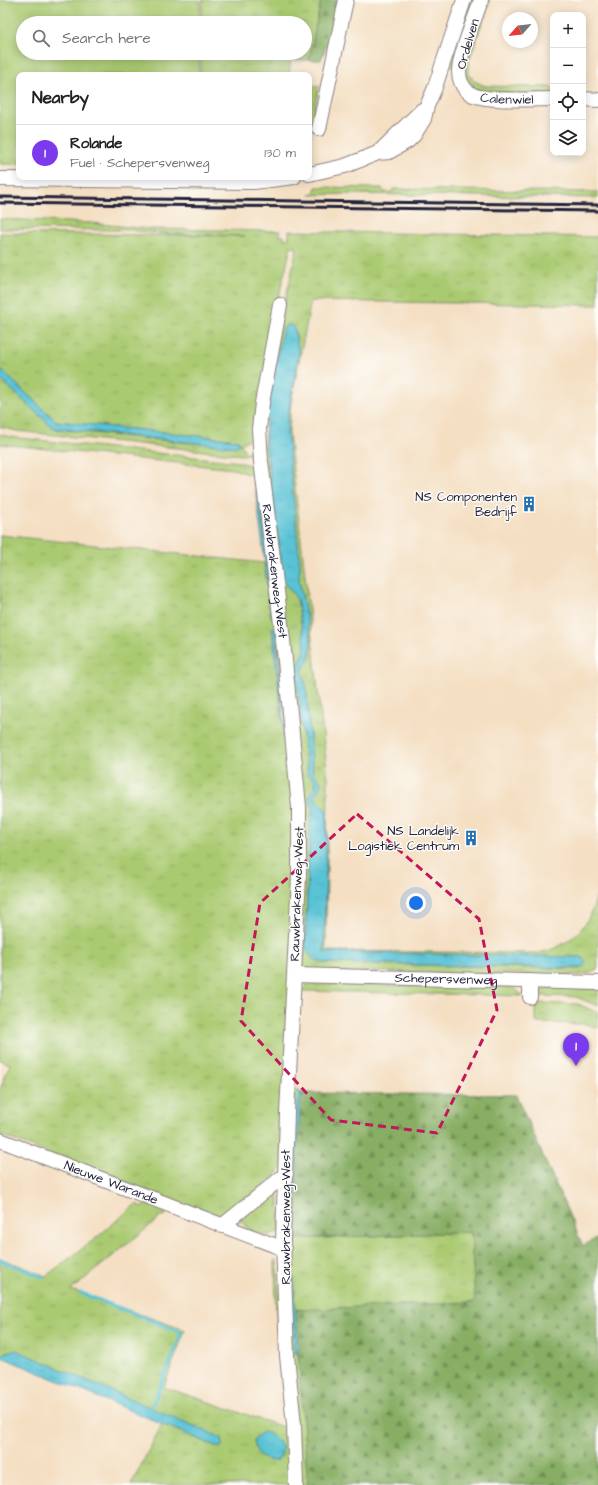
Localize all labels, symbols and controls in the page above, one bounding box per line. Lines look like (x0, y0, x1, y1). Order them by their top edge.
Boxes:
north arrow (502, 12, 538, 48)
map controls (550, 12, 586, 156)
button: + (550, 12, 586, 48)
search box (16, 16, 312, 60)
street label: Ordelven (452, 16, 484, 71)
icon: search (30, 27, 52, 49)
text: Search here (62, 28, 151, 49)
button: − (550, 48, 586, 84)
button: locate (550, 84, 586, 120)
text: Nearby (32, 86, 89, 110)
street label: Calenwiel (479, 88, 534, 109)
button: layers (550, 120, 586, 156)
text: Rolande (70, 133, 122, 154)
text: 1 (44, 144, 46, 162)
text: 130 m (264, 144, 296, 162)
text: Fuel · Schepersvenweg (70, 154, 209, 172)
place label: NS Componenten Bedrijf (415, 488, 517, 521)
building icon: NS Componenten Bedrijf (520, 495, 538, 513)
street label: Rauwbrakenweg-West (257, 503, 292, 640)
place label: NS Landelijk Logistiek Centrum (348, 822, 460, 856)
street label: Rauwbrakenweg-West (286, 826, 309, 962)
building icon: NS Landelijk Logistiek Centrum (462, 829, 480, 847)
your location (406, 893, 426, 913)
street label: Schepersvenweg (394, 969, 498, 990)
pin: 1 (563, 1033, 589, 1066)
street label: Rauwbrakenweg-West (277, 1149, 296, 1284)
street label: Nieuwe Warande (61, 1156, 161, 1209)

